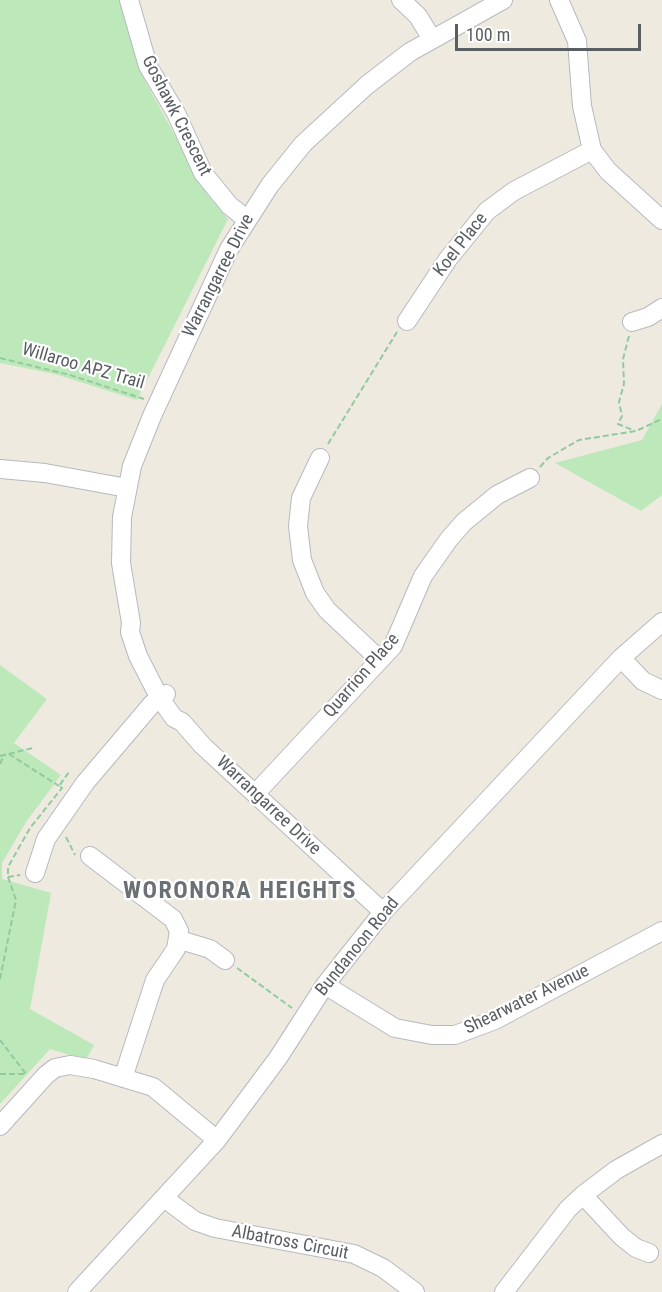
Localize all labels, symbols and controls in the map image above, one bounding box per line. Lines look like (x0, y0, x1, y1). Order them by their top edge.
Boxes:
scale bar (458, 12, 644, 50)
text: 100 m (466, 24, 510, 45)
street label: Goshawk Crescent (136, 52, 216, 180)
street label: Koel Place (429, 209, 493, 281)
street label: Warrangarree Drive (179, 211, 259, 341)
street label: Willaroo APZ Trail (19, 339, 147, 395)
street label: Quarrion Place (320, 629, 404, 723)
street label: Warrangarree Drive (211, 752, 325, 860)
district label: WORONORA HEIGHTS (123, 878, 357, 906)
street label: Bundanoon Road (312, 893, 404, 1001)
street label: Shearwater Avenue (461, 960, 593, 1040)
street label: Albatross Circuit (230, 1221, 350, 1265)

